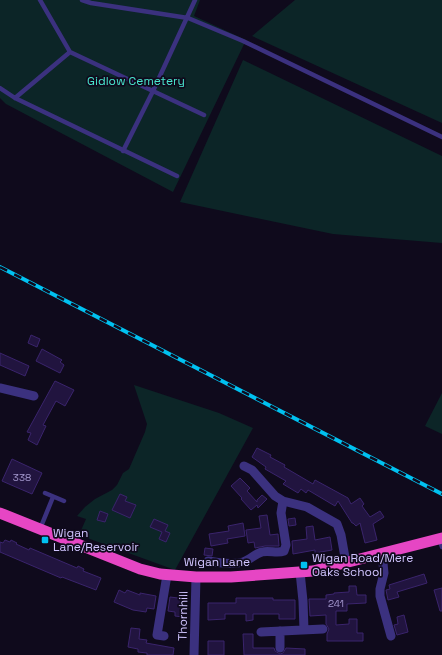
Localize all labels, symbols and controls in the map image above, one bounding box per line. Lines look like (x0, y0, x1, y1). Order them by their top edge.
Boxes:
park label: Gidlow Cemetery (87, 73, 185, 89)
house number: 338 (13, 471, 31, 484)
place label: Wigan Lane/Reservoir (53, 525, 139, 555)
marker: Wigan Lane/Reservoir (40, 535, 50, 545)
place label: Wigan Road/Mere Oaks School (312, 550, 413, 580)
street label: Wigan Lane (184, 554, 250, 570)
marker: Wigan Road/Mere Oaks School (299, 560, 309, 570)
street label: Thornhill (175, 591, 191, 641)
house number: 241 (328, 597, 344, 610)

